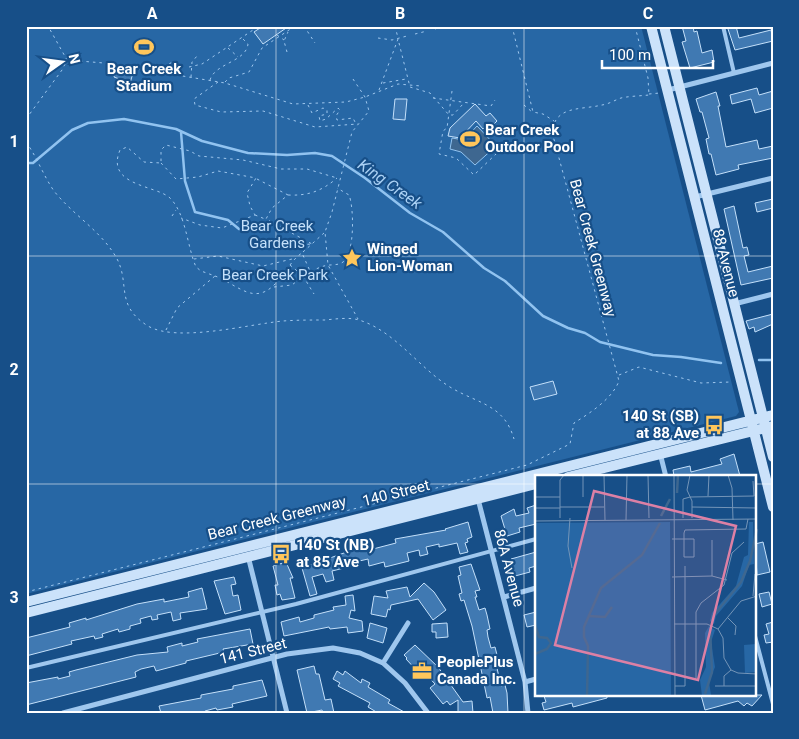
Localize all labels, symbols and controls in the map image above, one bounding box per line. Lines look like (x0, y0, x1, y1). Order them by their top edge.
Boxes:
text: A (147, 4, 158, 23)
text: B (395, 4, 405, 23)
text: C (643, 4, 653, 23)
sports icon: Bear Creek Stadium (133, 36, 155, 58)
north arrow (38, 38, 88, 88)
scale bar (602, 38, 713, 70)
text: 100 m (609, 46, 651, 64)
text: N (66, 52, 84, 66)
place label: Bear Creek Stadium (107, 60, 182, 95)
place label: Bear Creek Outdoor Pool (485, 121, 574, 156)
sports icon: Bear Creek Outdoor Pool (459, 128, 481, 150)
text: 1 (9, 132, 19, 151)
water label: King Creek (354, 155, 427, 214)
street label: Bear Creek Greenway (566, 177, 620, 319)
park label: Bear Creek Gardens (241, 217, 314, 252)
street label: 88 Avenue (709, 227, 743, 299)
place label: Winged Lion-Woman (367, 240, 453, 275)
place icon: Winged Lion-Woman (341, 247, 363, 269)
park label: Bear Creek Park (222, 266, 329, 284)
text: 2 (9, 360, 19, 379)
place label: 140 St (SB) at 88 Ave (622, 407, 699, 442)
bus stop icon: 140 St (SB) at 88 Ave (703, 414, 725, 436)
inset map (535, 475, 756, 696)
street label: 140 Street (361, 476, 432, 510)
street label: Bear Creek Greenway (206, 492, 348, 544)
street label: 86A Avenue (490, 527, 528, 609)
place label: 140 St (NB) at 85 Ave (296, 536, 374, 571)
bus stop icon: 140 St (NB) at 85 Ave (270, 543, 292, 565)
text: 3 (9, 588, 19, 607)
street label: 141 Street (218, 634, 289, 668)
place label: PeoplePlus Canada Inc. (437, 653, 516, 688)
office icon: PeoplePlus Canada Inc. (411, 660, 433, 682)

